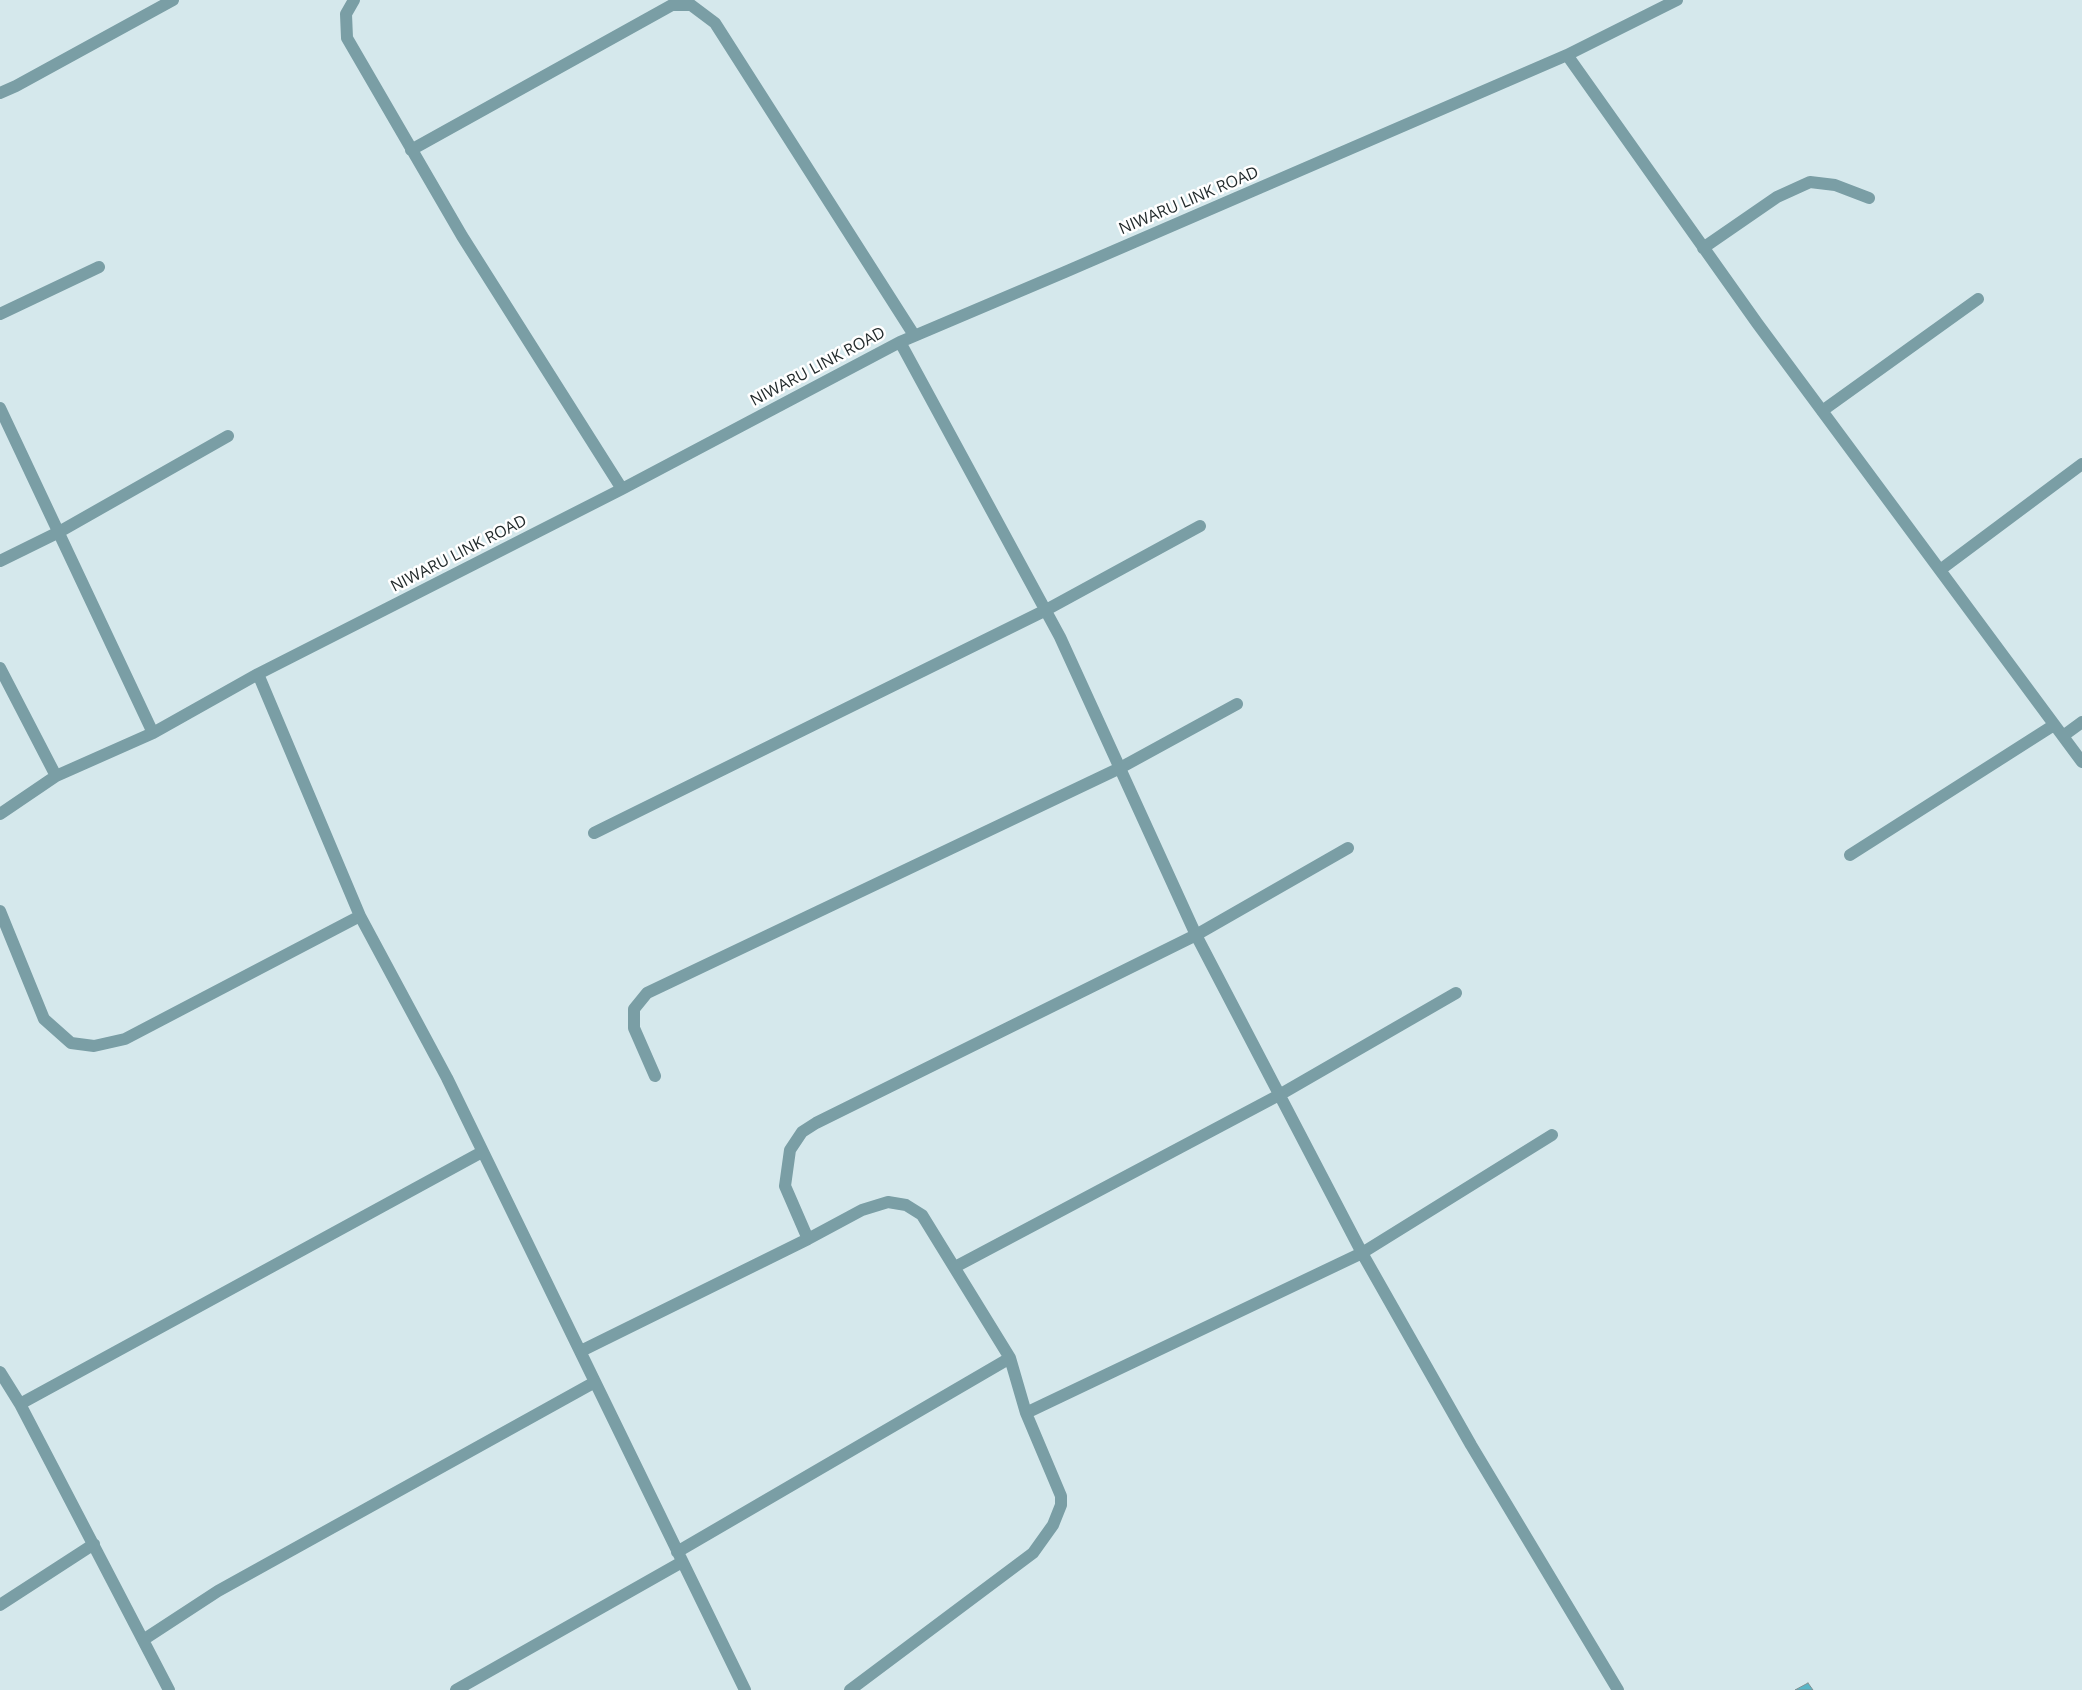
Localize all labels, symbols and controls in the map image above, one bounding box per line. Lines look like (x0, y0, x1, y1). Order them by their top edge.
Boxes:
street label: NIWARU LINK ROAD (1116, 163, 1262, 239)
street label: NIWARU LINK ROAD (747, 323, 889, 411)
street label: NIWARU LINK ROAD (388, 511, 530, 597)

